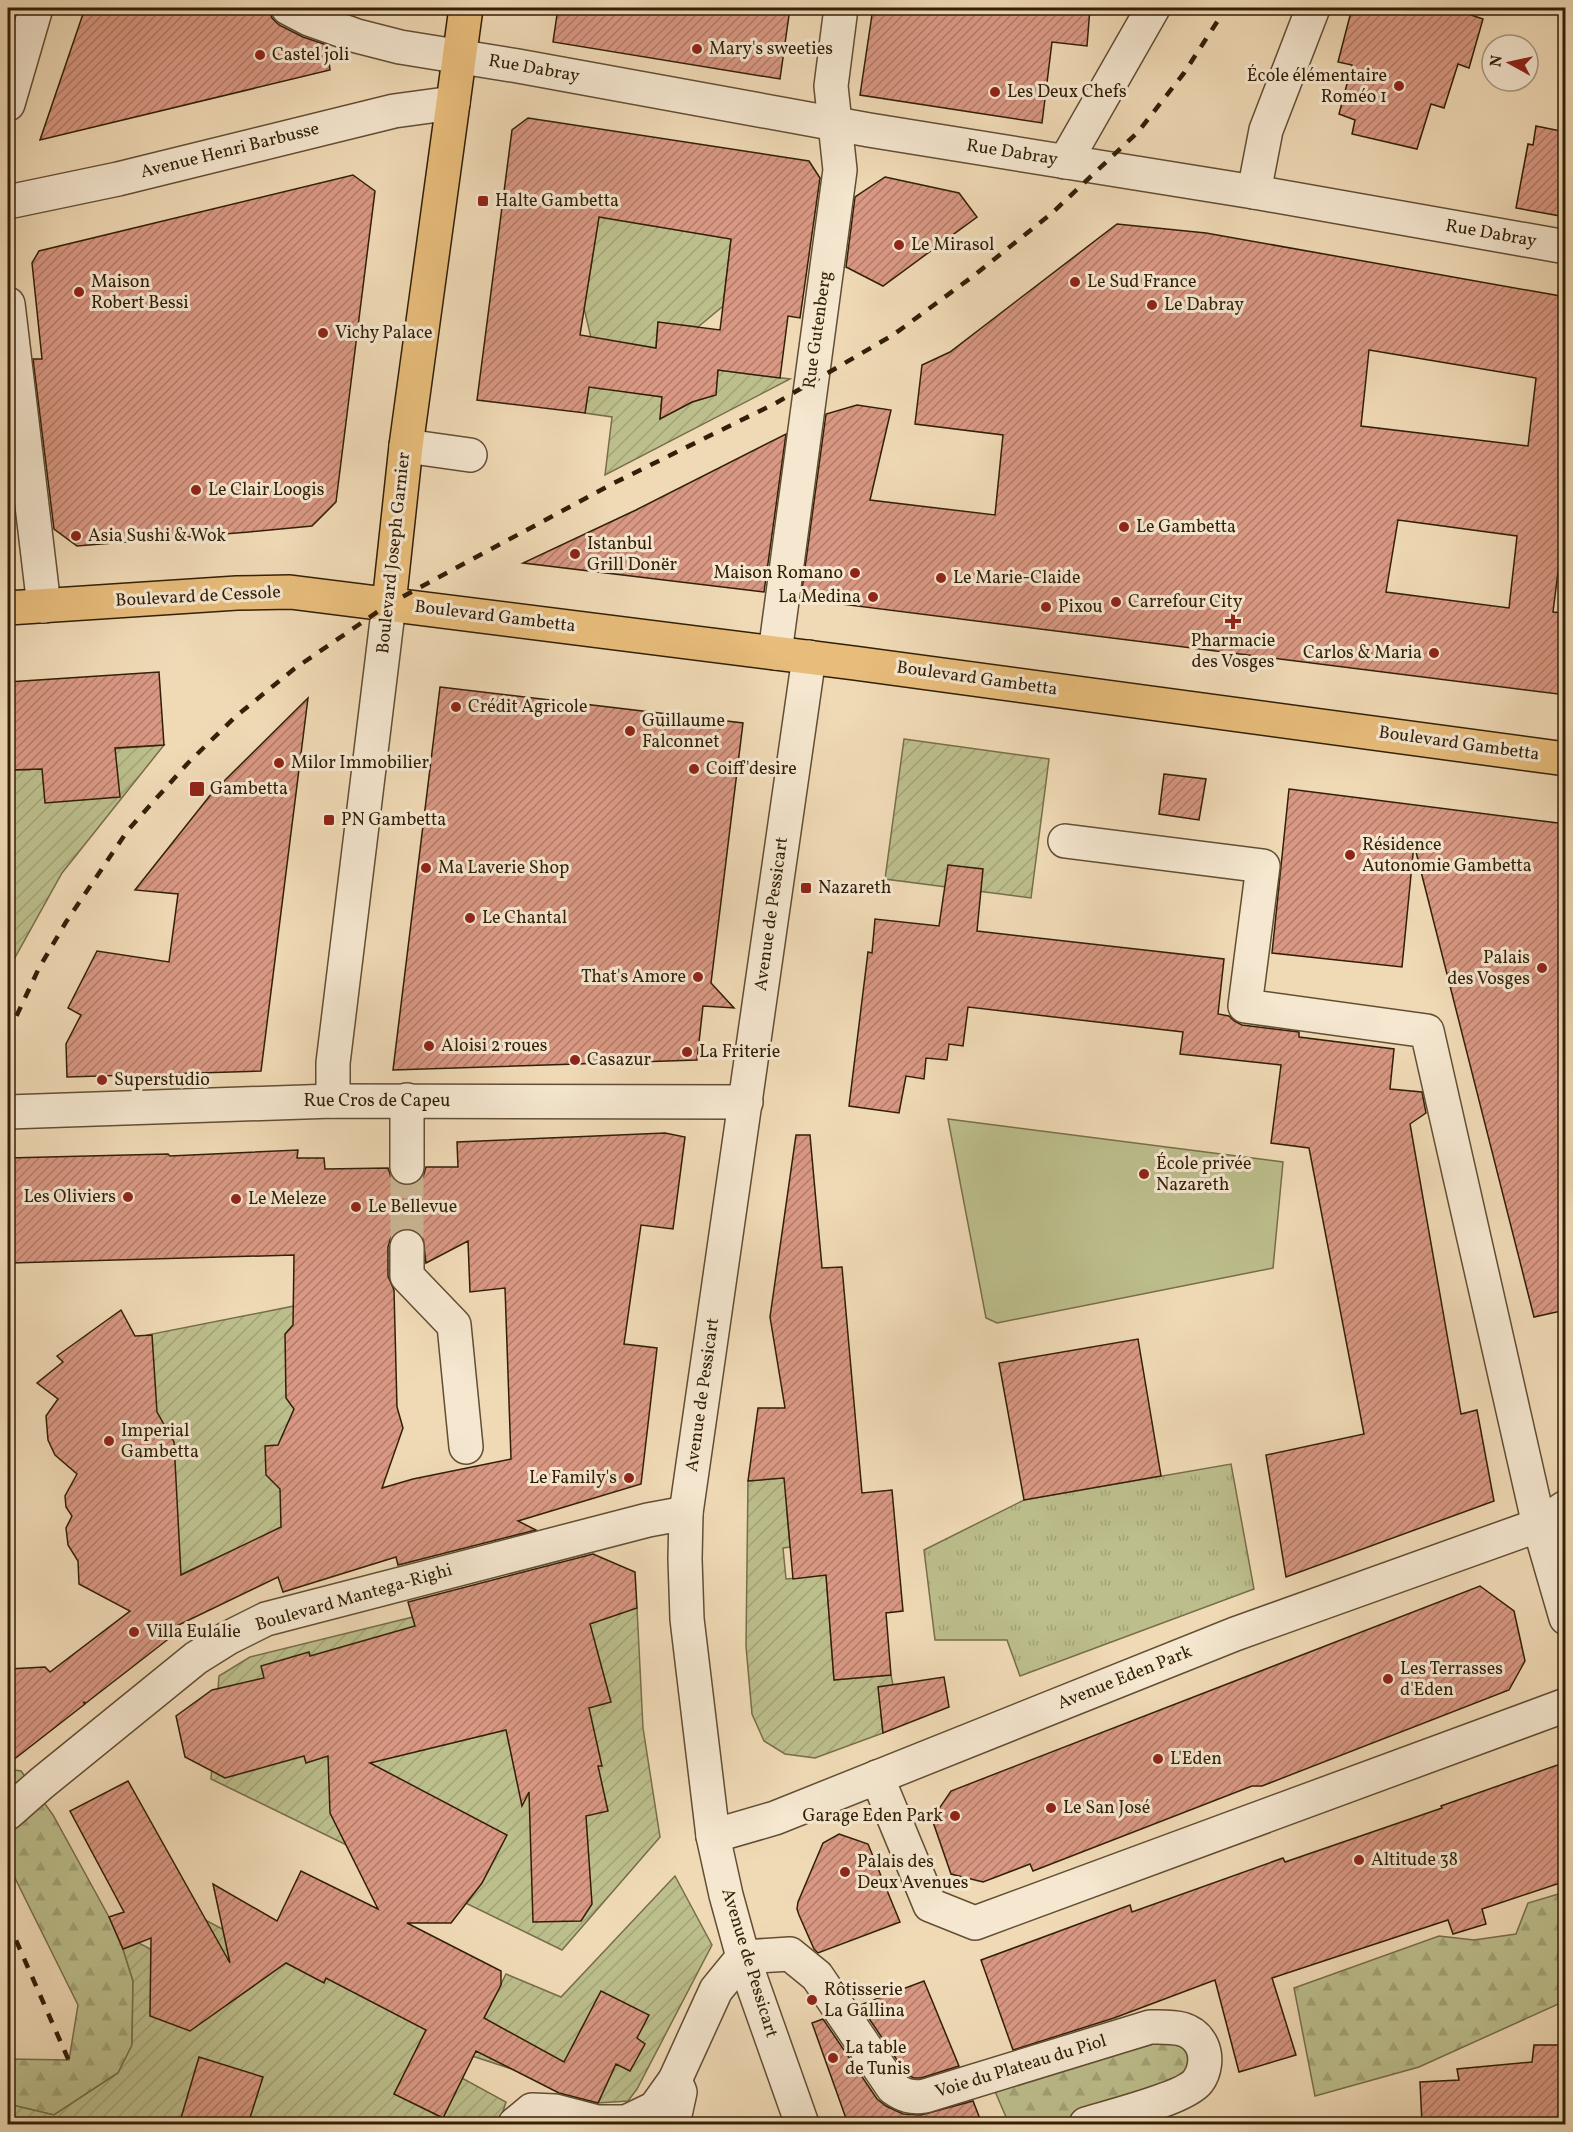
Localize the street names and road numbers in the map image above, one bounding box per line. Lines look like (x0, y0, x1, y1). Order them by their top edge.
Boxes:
street label: Rue Dabray (486, 49, 582, 89)
street label: Avenue Henri Barbusse (138, 117, 322, 185)
street label: Rue Dabray (964, 133, 1060, 173)
street label: Rue Dabray (1443, 214, 1539, 254)
street label: Rue Gutenberg (797, 270, 839, 390)
street label: Boulevard Joseph Garnier (371, 451, 417, 655)
street label: Boulevard de Cessole (115, 580, 281, 614)
street label: Boulevard Gambetta (413, 595, 577, 639)
street label: Boulevard Gambetta (895, 655, 1059, 703)
street label: Boulevard Gambetta (1377, 720, 1541, 768)
street label: Avenue de Pessicart (749, 835, 795, 993)
street label: Rue Cros de Capeu (304, 1089, 450, 1114)
street label: Avenue de Pessicart (680, 1316, 726, 1474)
street label: Boulevard Mantega-Righi (253, 1558, 455, 1638)
street label: Avenue Eden Park (1054, 1640, 1196, 1716)
street label: Avenue de Pessicart (714, 1885, 784, 2041)
street label: Voie du Plateau du Piol (932, 2029, 1110, 2105)

